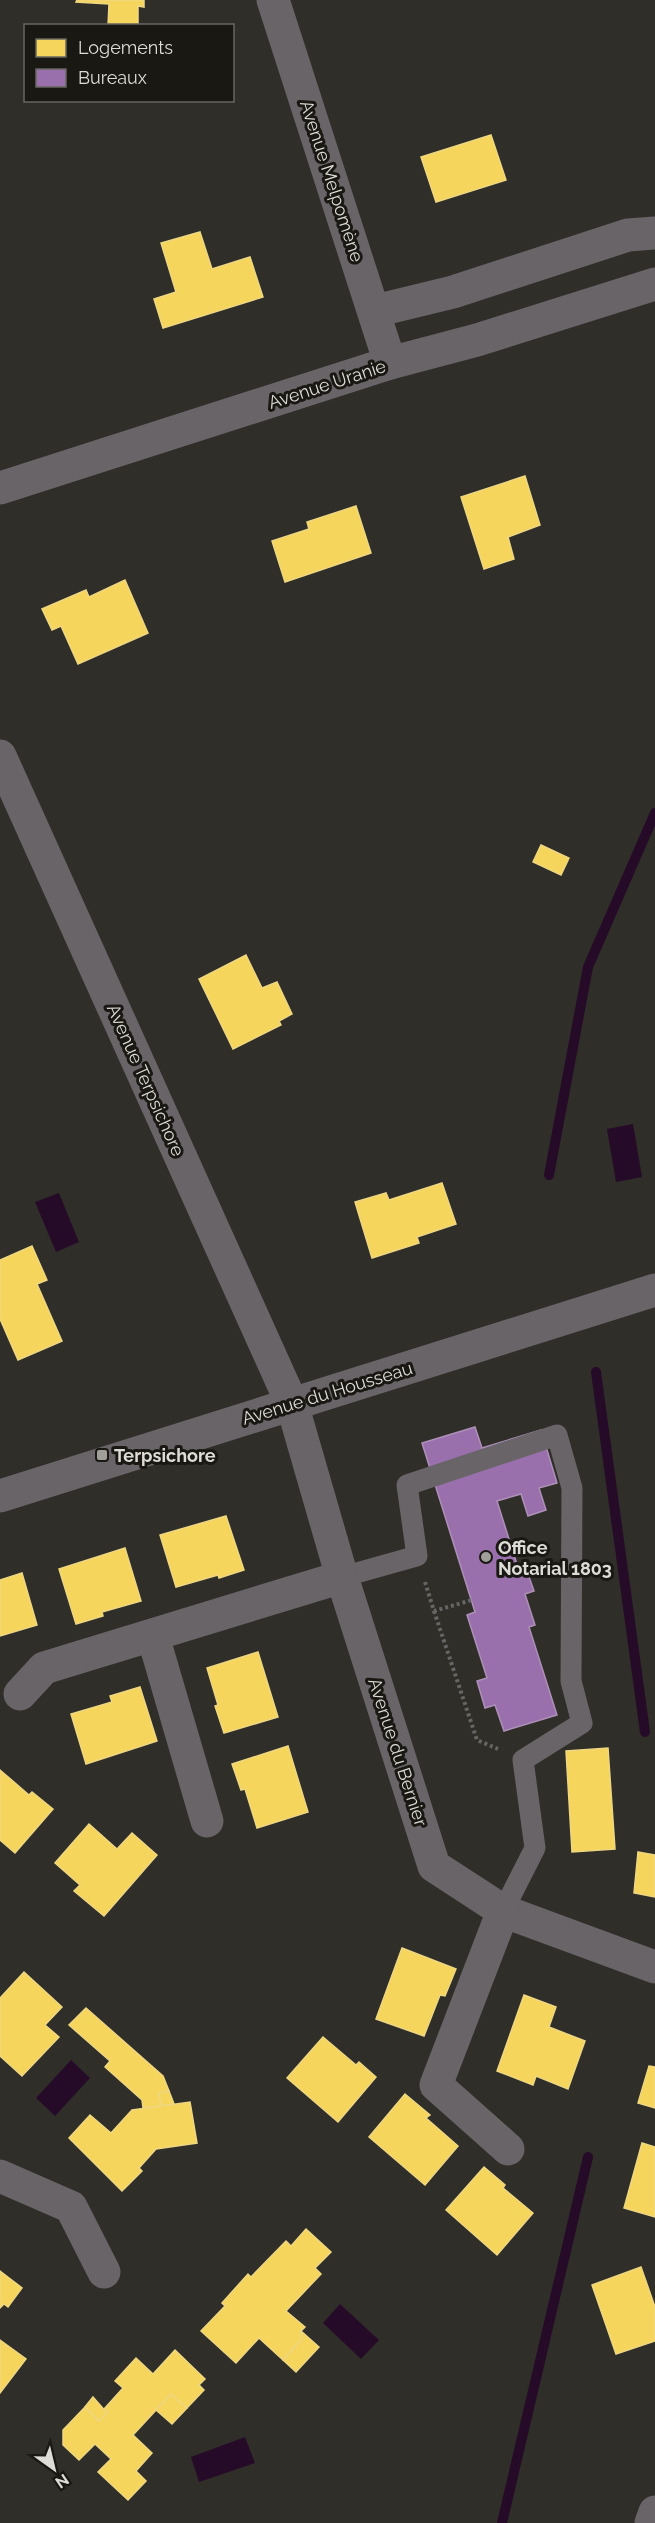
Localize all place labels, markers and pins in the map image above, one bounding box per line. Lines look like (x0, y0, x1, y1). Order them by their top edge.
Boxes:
place label: Terpsichore (114, 1445, 216, 1466)
marker: Terpsichore (95, 1448, 109, 1462)
place label: Office Notarial 1803 (498, 1537, 612, 1579)
marker: Office Notarial 1803 (479, 1550, 493, 1564)

